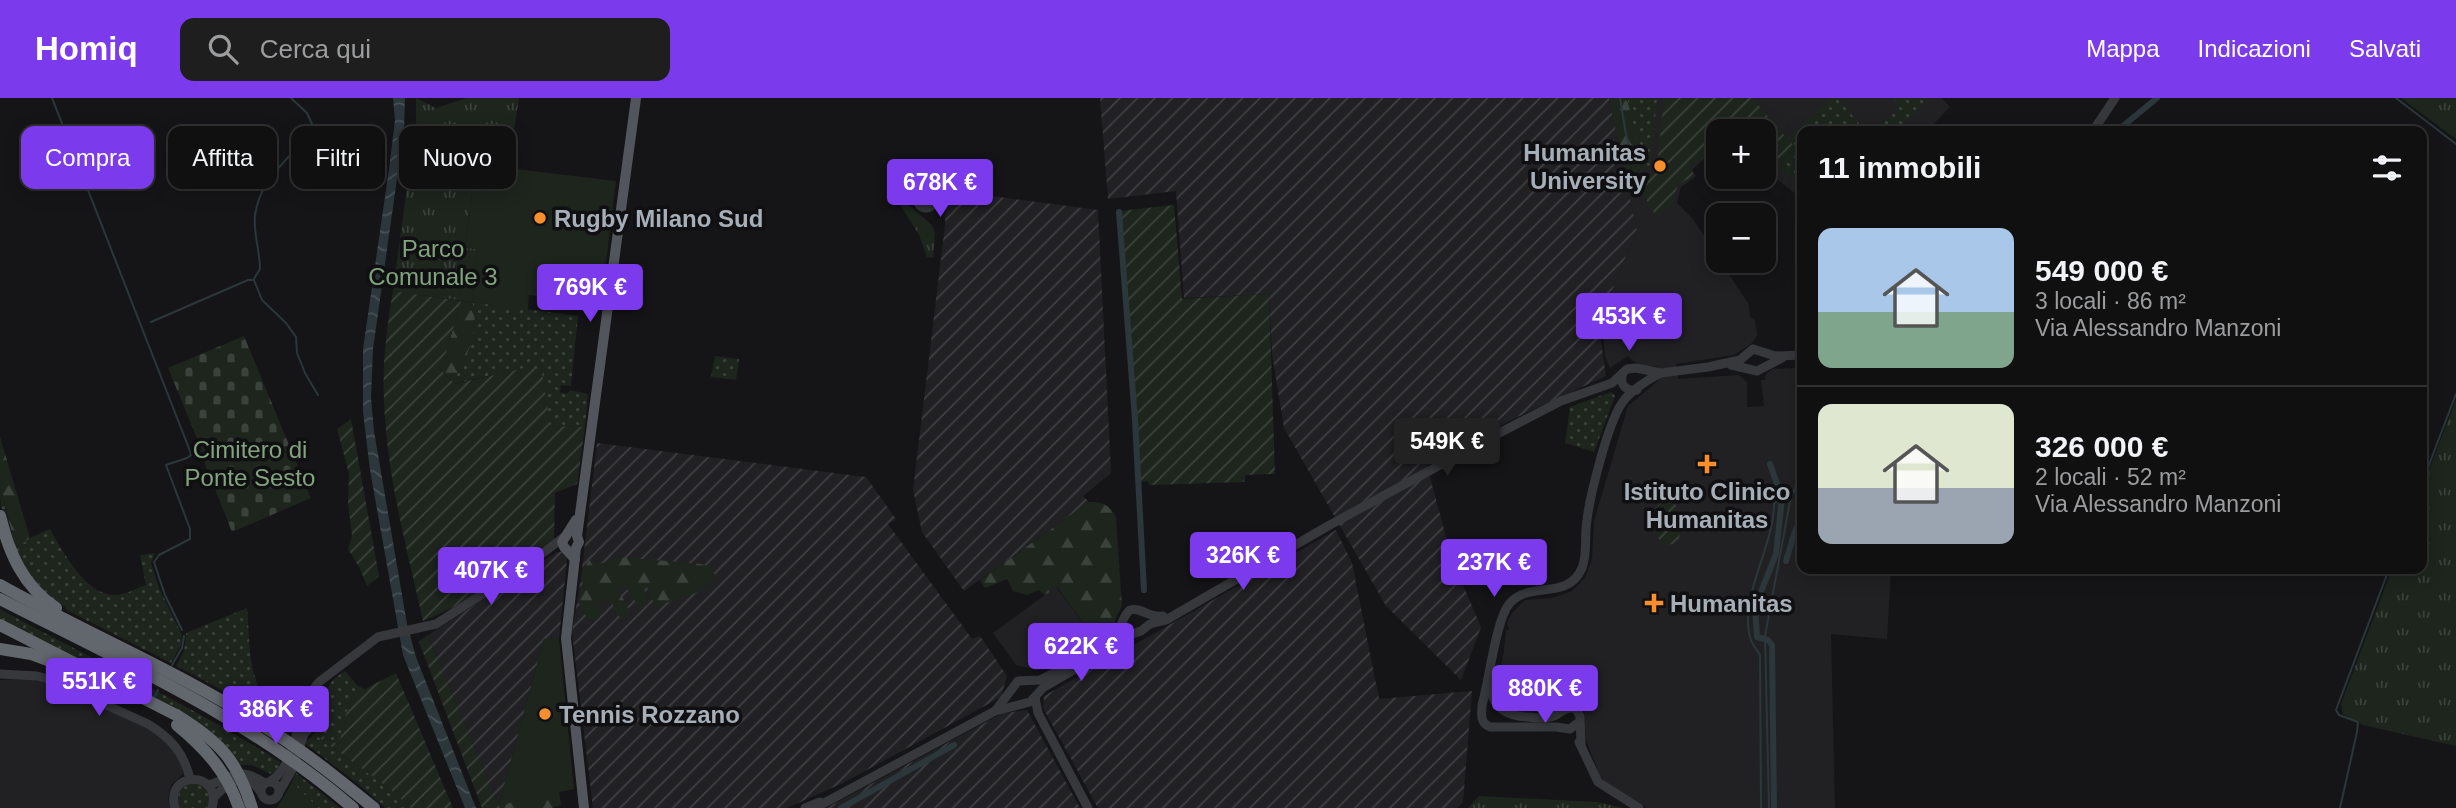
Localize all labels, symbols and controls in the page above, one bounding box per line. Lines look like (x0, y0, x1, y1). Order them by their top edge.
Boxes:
search box (180, 18, 670, 81)
text: Homiq (35, 30, 138, 67)
icon: search (204, 30, 242, 68)
text: Cerca qui (260, 34, 371, 64)
text: Mappa (2086, 35, 2160, 62)
text: Indicazioni (2198, 35, 2311, 62)
text: Salvati (2349, 35, 2421, 62)
map controls (1706, 119, 1776, 273)
button: + (1706, 119, 1776, 189)
chip: Compra (21, 126, 154, 189)
chip: Affitta (168, 126, 277, 189)
chip: Filtri (291, 126, 385, 189)
chip: Nuovo (399, 126, 516, 189)
place label: Humanitas University (1523, 139, 1647, 194)
icon: filters (2368, 149, 2406, 187)
text: 11 immobili (1818, 151, 1981, 184)
marker: Humanitas University (1652, 158, 1668, 174)
pin: 678K € (883, 159, 997, 219)
text: 678K € (903, 169, 977, 195)
button: − (1706, 203, 1776, 273)
place label: Rugby Milano Sud (554, 205, 763, 232)
marker: Rugby Milano Sud (532, 210, 548, 226)
park label: Parco Comunale 3 (368, 235, 498, 290)
text: 549 000 € (2035, 254, 2168, 287)
icon: home (1874, 256, 1958, 340)
pin: 769K € (533, 264, 647, 324)
text: 769K € (553, 274, 627, 300)
text: 3 locali · 86 m² (2035, 288, 2186, 314)
pin: 453K € (1572, 294, 1686, 353)
text: 453K € (1592, 303, 1666, 329)
text: Via Alessandro Manzoni (2035, 315, 2281, 341)
pin: 549K € (1390, 418, 1504, 478)
text: 549K € (1410, 428, 1484, 454)
text: 326 000 € (2035, 430, 2168, 463)
icon: home (1874, 432, 1958, 516)
park label: Cimitero di Ponte Sesto (185, 436, 315, 491)
marker: Istituto Clinico Humanitas (1697, 454, 1717, 474)
text: 2 locali · 52 m² (2035, 464, 2186, 490)
place label: Istituto Clinico Humanitas (1624, 478, 1790, 533)
text: Via Alessandro Manzoni (2035, 491, 2281, 517)
pin: 326K € (1186, 532, 1300, 592)
pin: 237K € (1437, 540, 1551, 599)
text: 326K € (1206, 542, 1280, 568)
pin: 407K € (434, 547, 548, 607)
text: 237K € (1457, 549, 1531, 575)
text: 407K € (454, 557, 528, 583)
place label: Humanitas (1670, 590, 1793, 617)
marker: Humanitas (1644, 593, 1664, 613)
pin: 622K € (1024, 624, 1138, 683)
text: 622K € (1044, 633, 1118, 659)
pin: 551K € (42, 658, 156, 718)
pin: 880K € (1488, 666, 1602, 725)
text: 551K € (62, 668, 136, 694)
text: 880K € (1508, 675, 1582, 701)
pin: 386K € (219, 686, 333, 746)
text: 386K € (239, 696, 313, 722)
place label: Tennis Rozzano (559, 701, 740, 728)
marker: Tennis Rozzano (537, 706, 553, 722)

